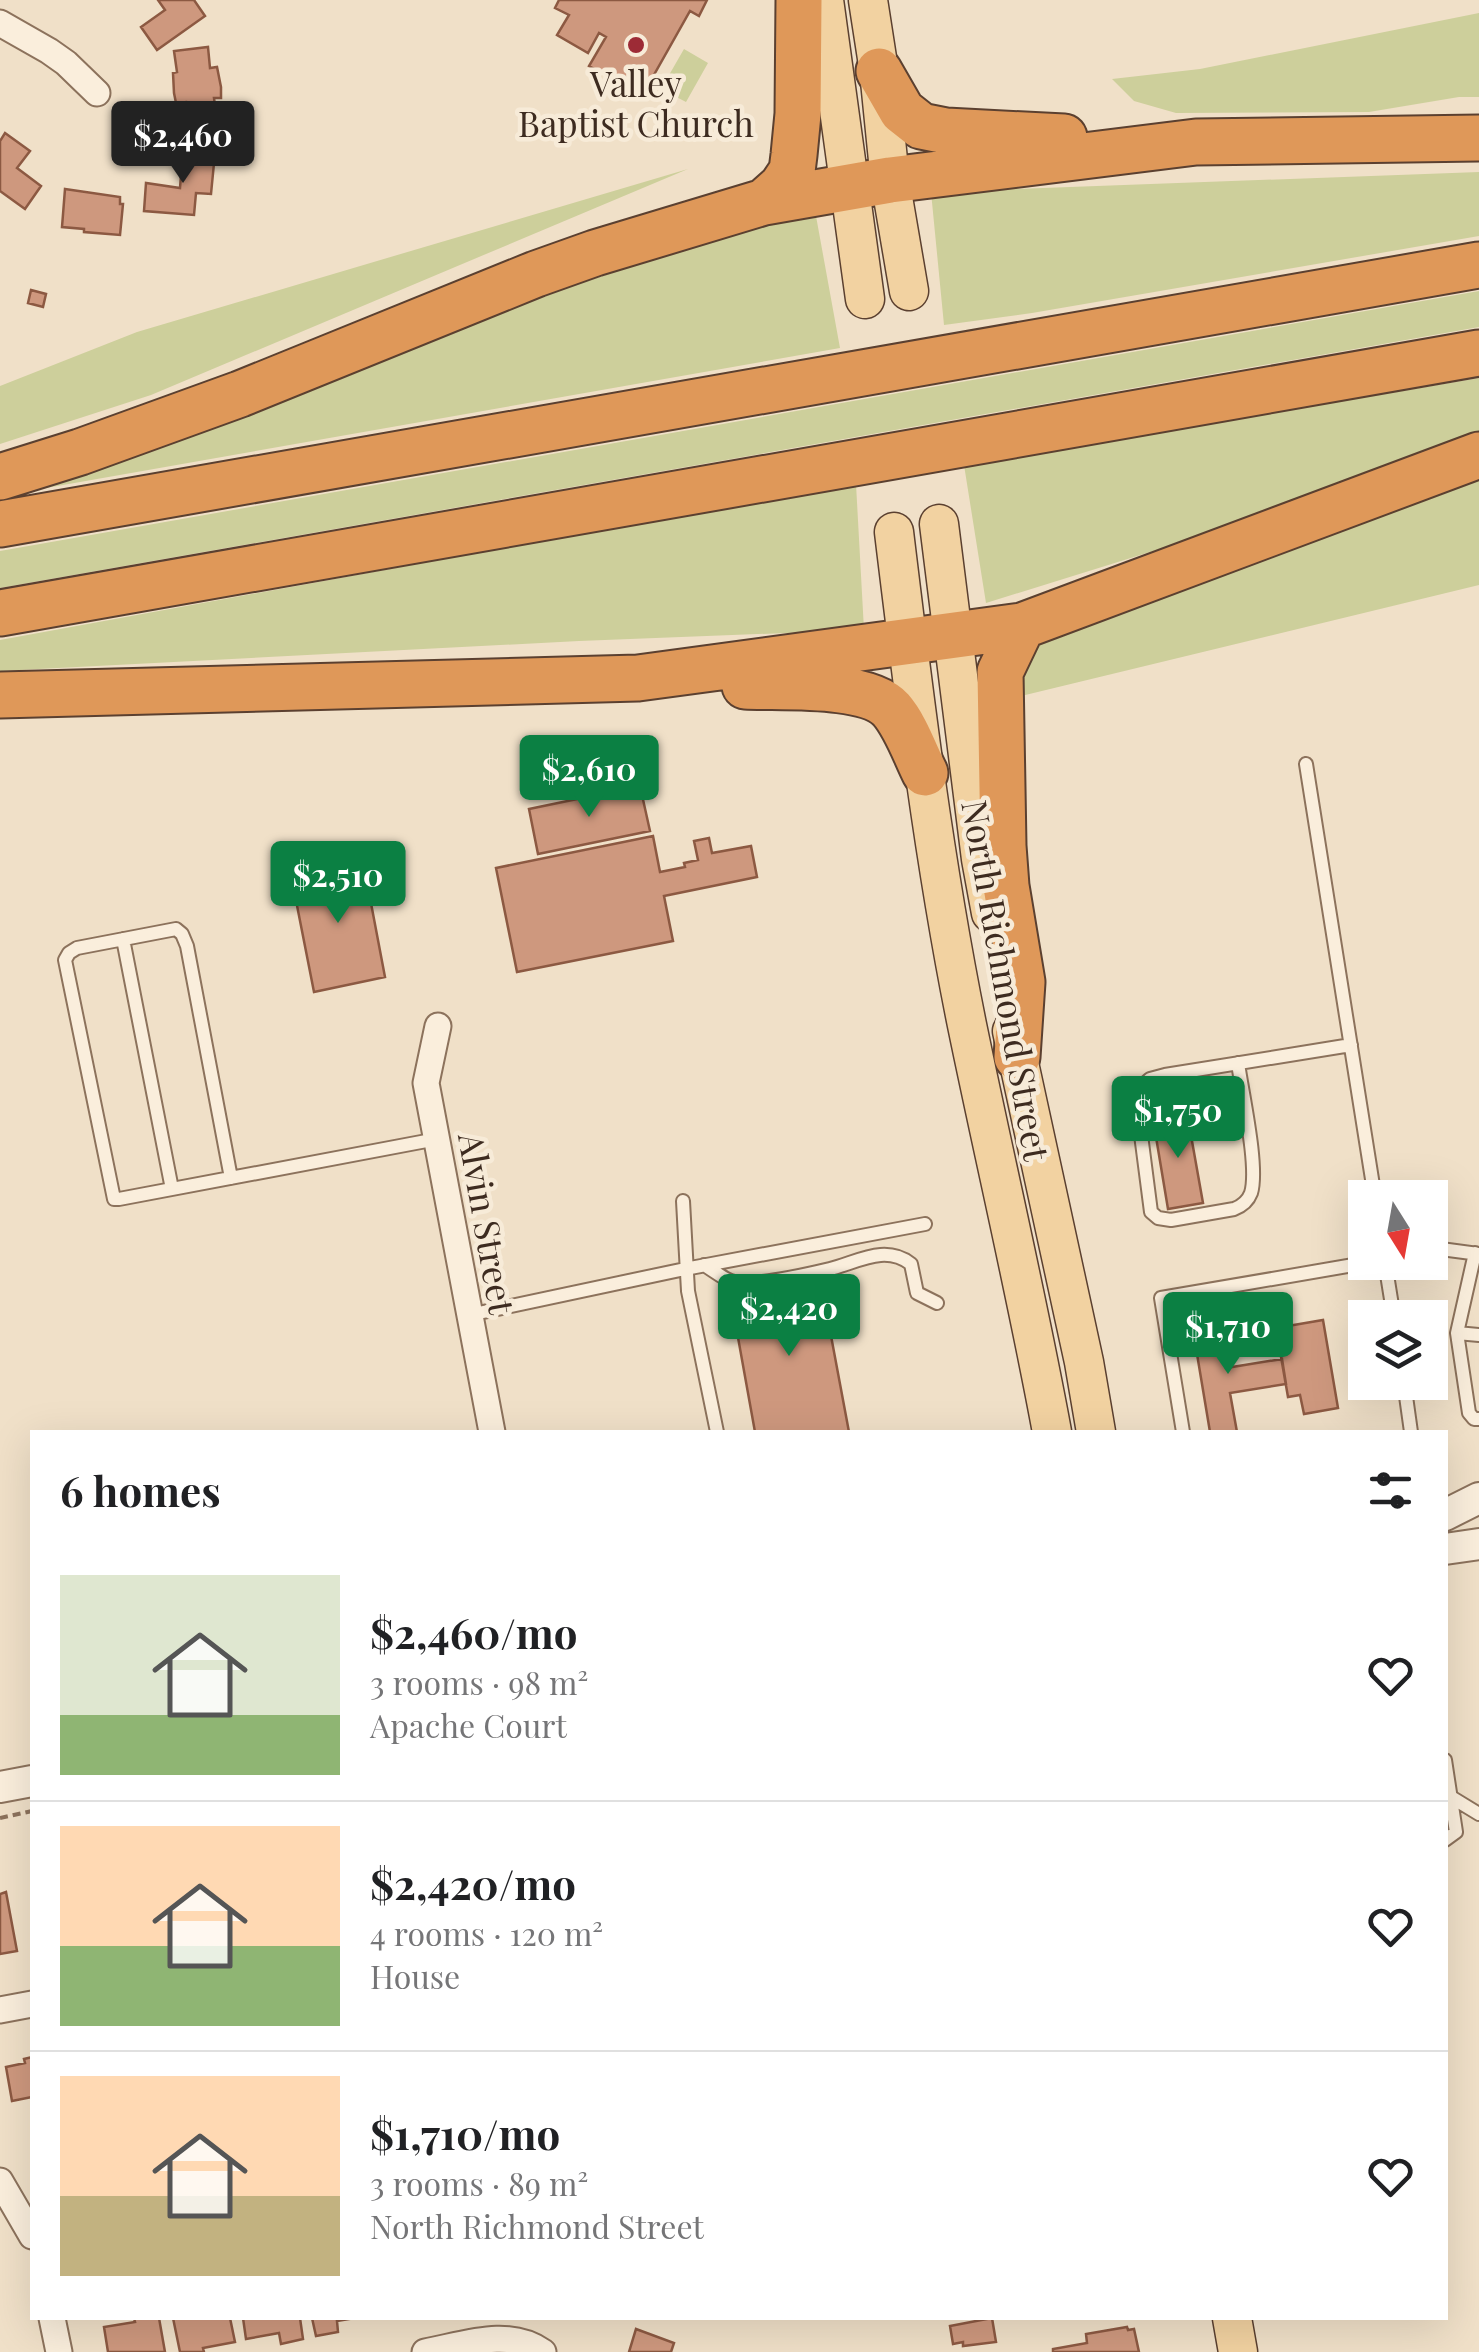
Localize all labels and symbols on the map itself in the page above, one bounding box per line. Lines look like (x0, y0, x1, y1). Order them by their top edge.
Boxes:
marker: Valley Baptist Church (625, 34, 647, 56)
place label: Valley Baptist Church (518, 59, 754, 146)
pin: $2,460 (102, 101, 264, 186)
pin: $2,610 (508, 735, 670, 820)
street label: North Richmond Street (952, 796, 1062, 1165)
pin: $2,510 (257, 841, 419, 926)
pin: $1,750 (1097, 1076, 1259, 1161)
street label: Alvin Street (449, 1128, 527, 1318)
north arrow (1348, 1180, 1448, 1280)
pin: $2,420 (708, 1274, 870, 1359)
pin: $1,710 (1147, 1292, 1309, 1377)

